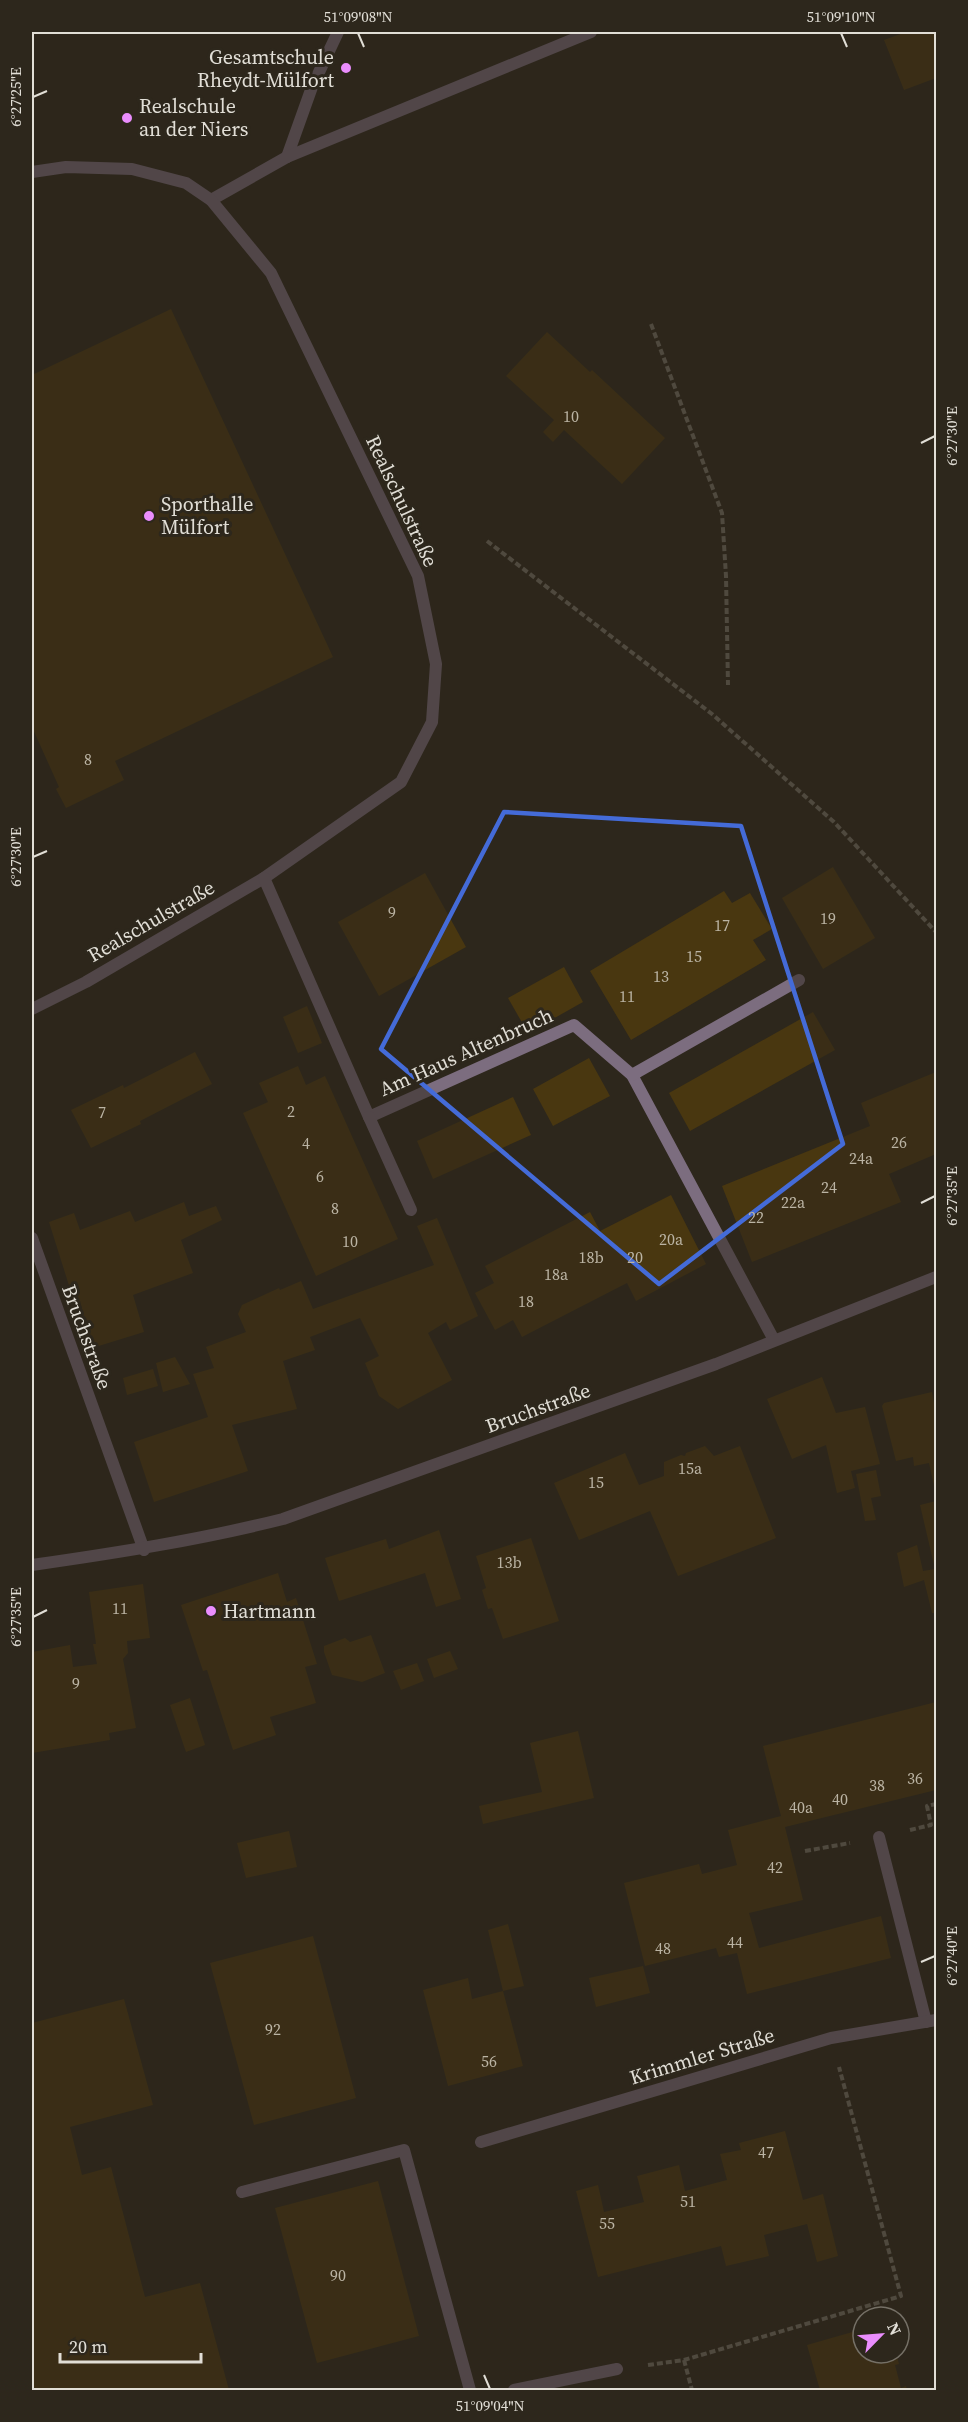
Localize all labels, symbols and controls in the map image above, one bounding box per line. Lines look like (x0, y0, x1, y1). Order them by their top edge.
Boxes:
text: 51°09'08"N (323, 6, 393, 27)
text: 51°09'10"N (806, 6, 876, 27)
place label: Gesamtschule Rheydt-Mülfort (197, 43, 334, 94)
marker: Gesamtschule Rheydt-Mülfort (339, 61, 353, 75)
text: 6°27'25"E (5, 67, 26, 127)
place label: Realschule an der Niers (139, 92, 248, 143)
marker: Realschule an der Niers (120, 111, 134, 125)
house number: 10 (563, 405, 579, 427)
text: 6°27'30"E (941, 406, 962, 466)
street label: Realschulstraße (359, 431, 445, 571)
place label: Sporthalle Mülfort (161, 490, 253, 541)
marker: Sporthalle Mülfort (142, 509, 156, 523)
house number: 8 (84, 748, 92, 770)
text: 6°27'30"E (5, 827, 26, 887)
street label: Realschulstraße (82, 873, 220, 969)
house number: 9 (388, 901, 396, 923)
house number: 19 (820, 907, 836, 929)
house number: 17 (714, 914, 730, 936)
house number: 15 (686, 945, 702, 967)
house number: 13 (653, 965, 669, 987)
house number: 11 (619, 985, 635, 1007)
street label: Am Haus Altenbruch (375, 1001, 557, 1103)
house number: 2 (287, 1100, 295, 1122)
house number: 7 (98, 1101, 106, 1123)
house number: 26 (891, 1131, 907, 1153)
house number: 4 (302, 1132, 310, 1154)
house number: 24a (849, 1147, 874, 1169)
house number: 6 (316, 1165, 324, 1187)
text: 6°27'35"E (941, 1166, 962, 1226)
house number: 24 (821, 1176, 837, 1198)
house number: 22a (781, 1191, 806, 1213)
house number: 8 (331, 1197, 339, 1219)
house number: 22 (748, 1206, 764, 1228)
house number: 20a (659, 1228, 684, 1250)
house number: 10 (342, 1230, 358, 1252)
house number: 18b (578, 1246, 604, 1268)
house number: 20 (627, 1246, 643, 1268)
house number: 18a (544, 1263, 569, 1285)
street label: Bruchstraße (55, 1281, 119, 1393)
house number: 18 (518, 1290, 534, 1312)
street label: Bruchstraße (482, 1376, 594, 1440)
house number: 15a (678, 1457, 703, 1479)
house number: 15 (588, 1471, 604, 1493)
house number: 13b (496, 1551, 522, 1573)
text: 6°27'35"E (5, 1587, 26, 1647)
house number: 11 (112, 1597, 128, 1619)
place label: Hartmann (223, 1597, 316, 1625)
marker: Hartmann (204, 1604, 218, 1618)
house number: 9 (72, 1672, 80, 1694)
house number: 36 (907, 1767, 923, 1789)
house number: 38 (869, 1774, 885, 1796)
house number: 40 (832, 1788, 848, 1810)
house number: 40a (789, 1796, 814, 1818)
house number: 42 (767, 1856, 783, 1878)
text: 6°27'40"E (941, 1926, 962, 1986)
house number: 44 (727, 1931, 743, 1953)
house number: 48 (655, 1937, 671, 1959)
house number: 92 (265, 2018, 281, 2040)
street label: Krimmler Straße (626, 2021, 778, 2091)
house number: 56 (481, 2050, 497, 2072)
house number: 47 (758, 2141, 774, 2163)
house number: 51 (680, 2190, 696, 2212)
house number: 55 (599, 2212, 615, 2234)
house number: 90 (330, 2264, 346, 2286)
north arrow (851, 2305, 911, 2365)
text: N (882, 2319, 907, 2339)
scale bar (60, 2326, 201, 2364)
text: 20 m (69, 2334, 107, 2359)
text: 51°09'04"N (455, 2395, 525, 2416)

